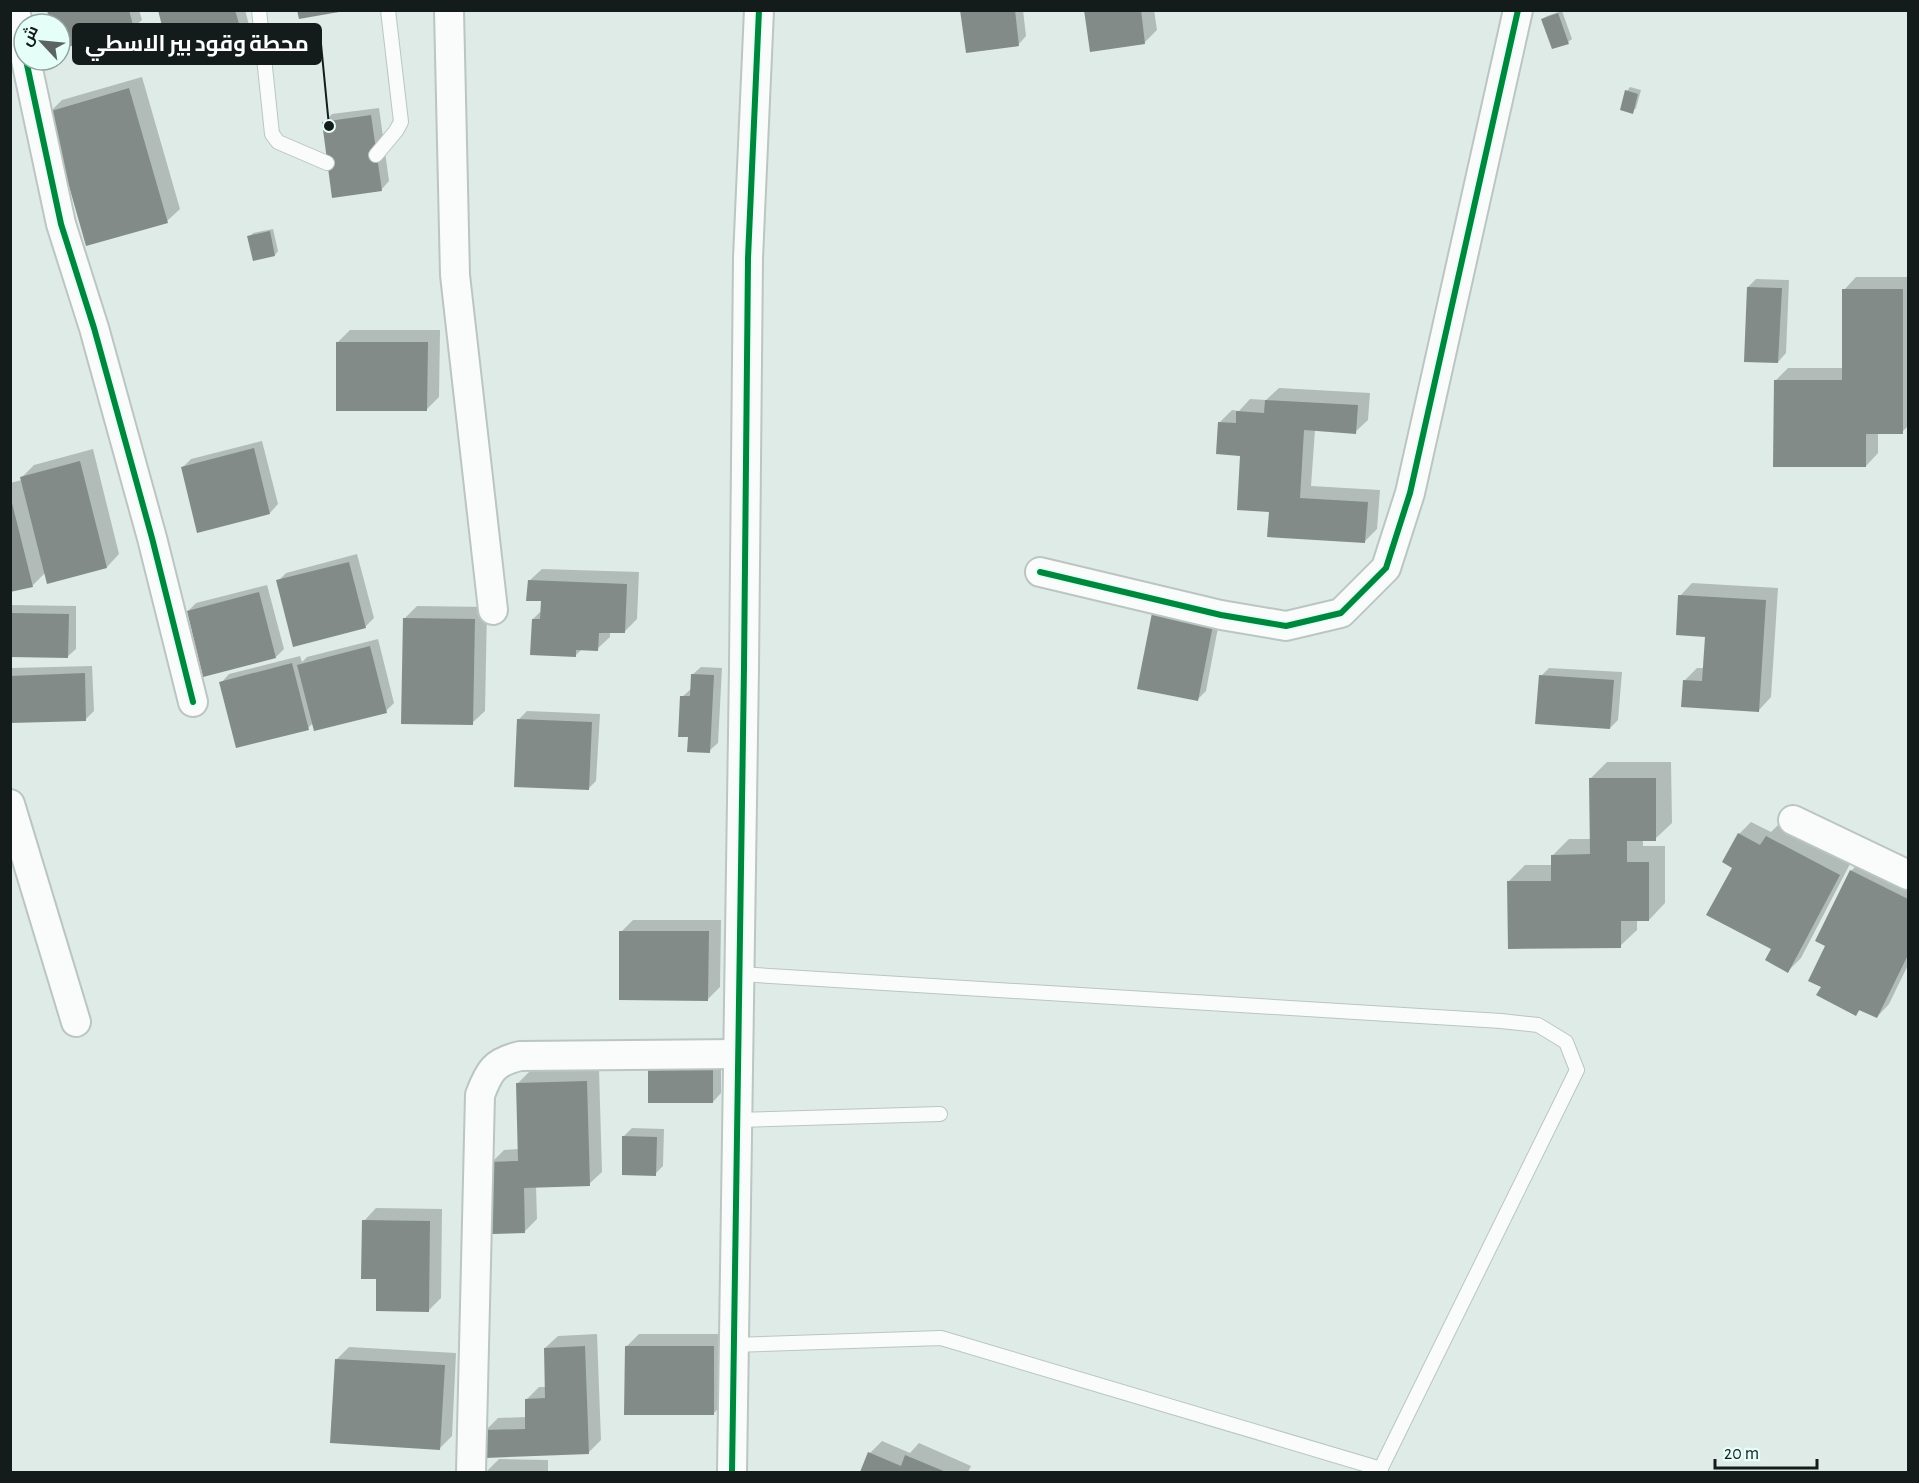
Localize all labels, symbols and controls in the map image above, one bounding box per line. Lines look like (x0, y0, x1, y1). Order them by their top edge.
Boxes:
north arrow (12, 12, 72, 72)
text: ش (17, 23, 42, 49)
callout: محطة وقود بير الاسطي (73, 24, 321, 64)
text: محطة وقود بير الاسطي (85, 33, 309, 61)
scale bar (1715, 1432, 1817, 1470)
text: 20 m (1724, 1445, 1759, 1463)

